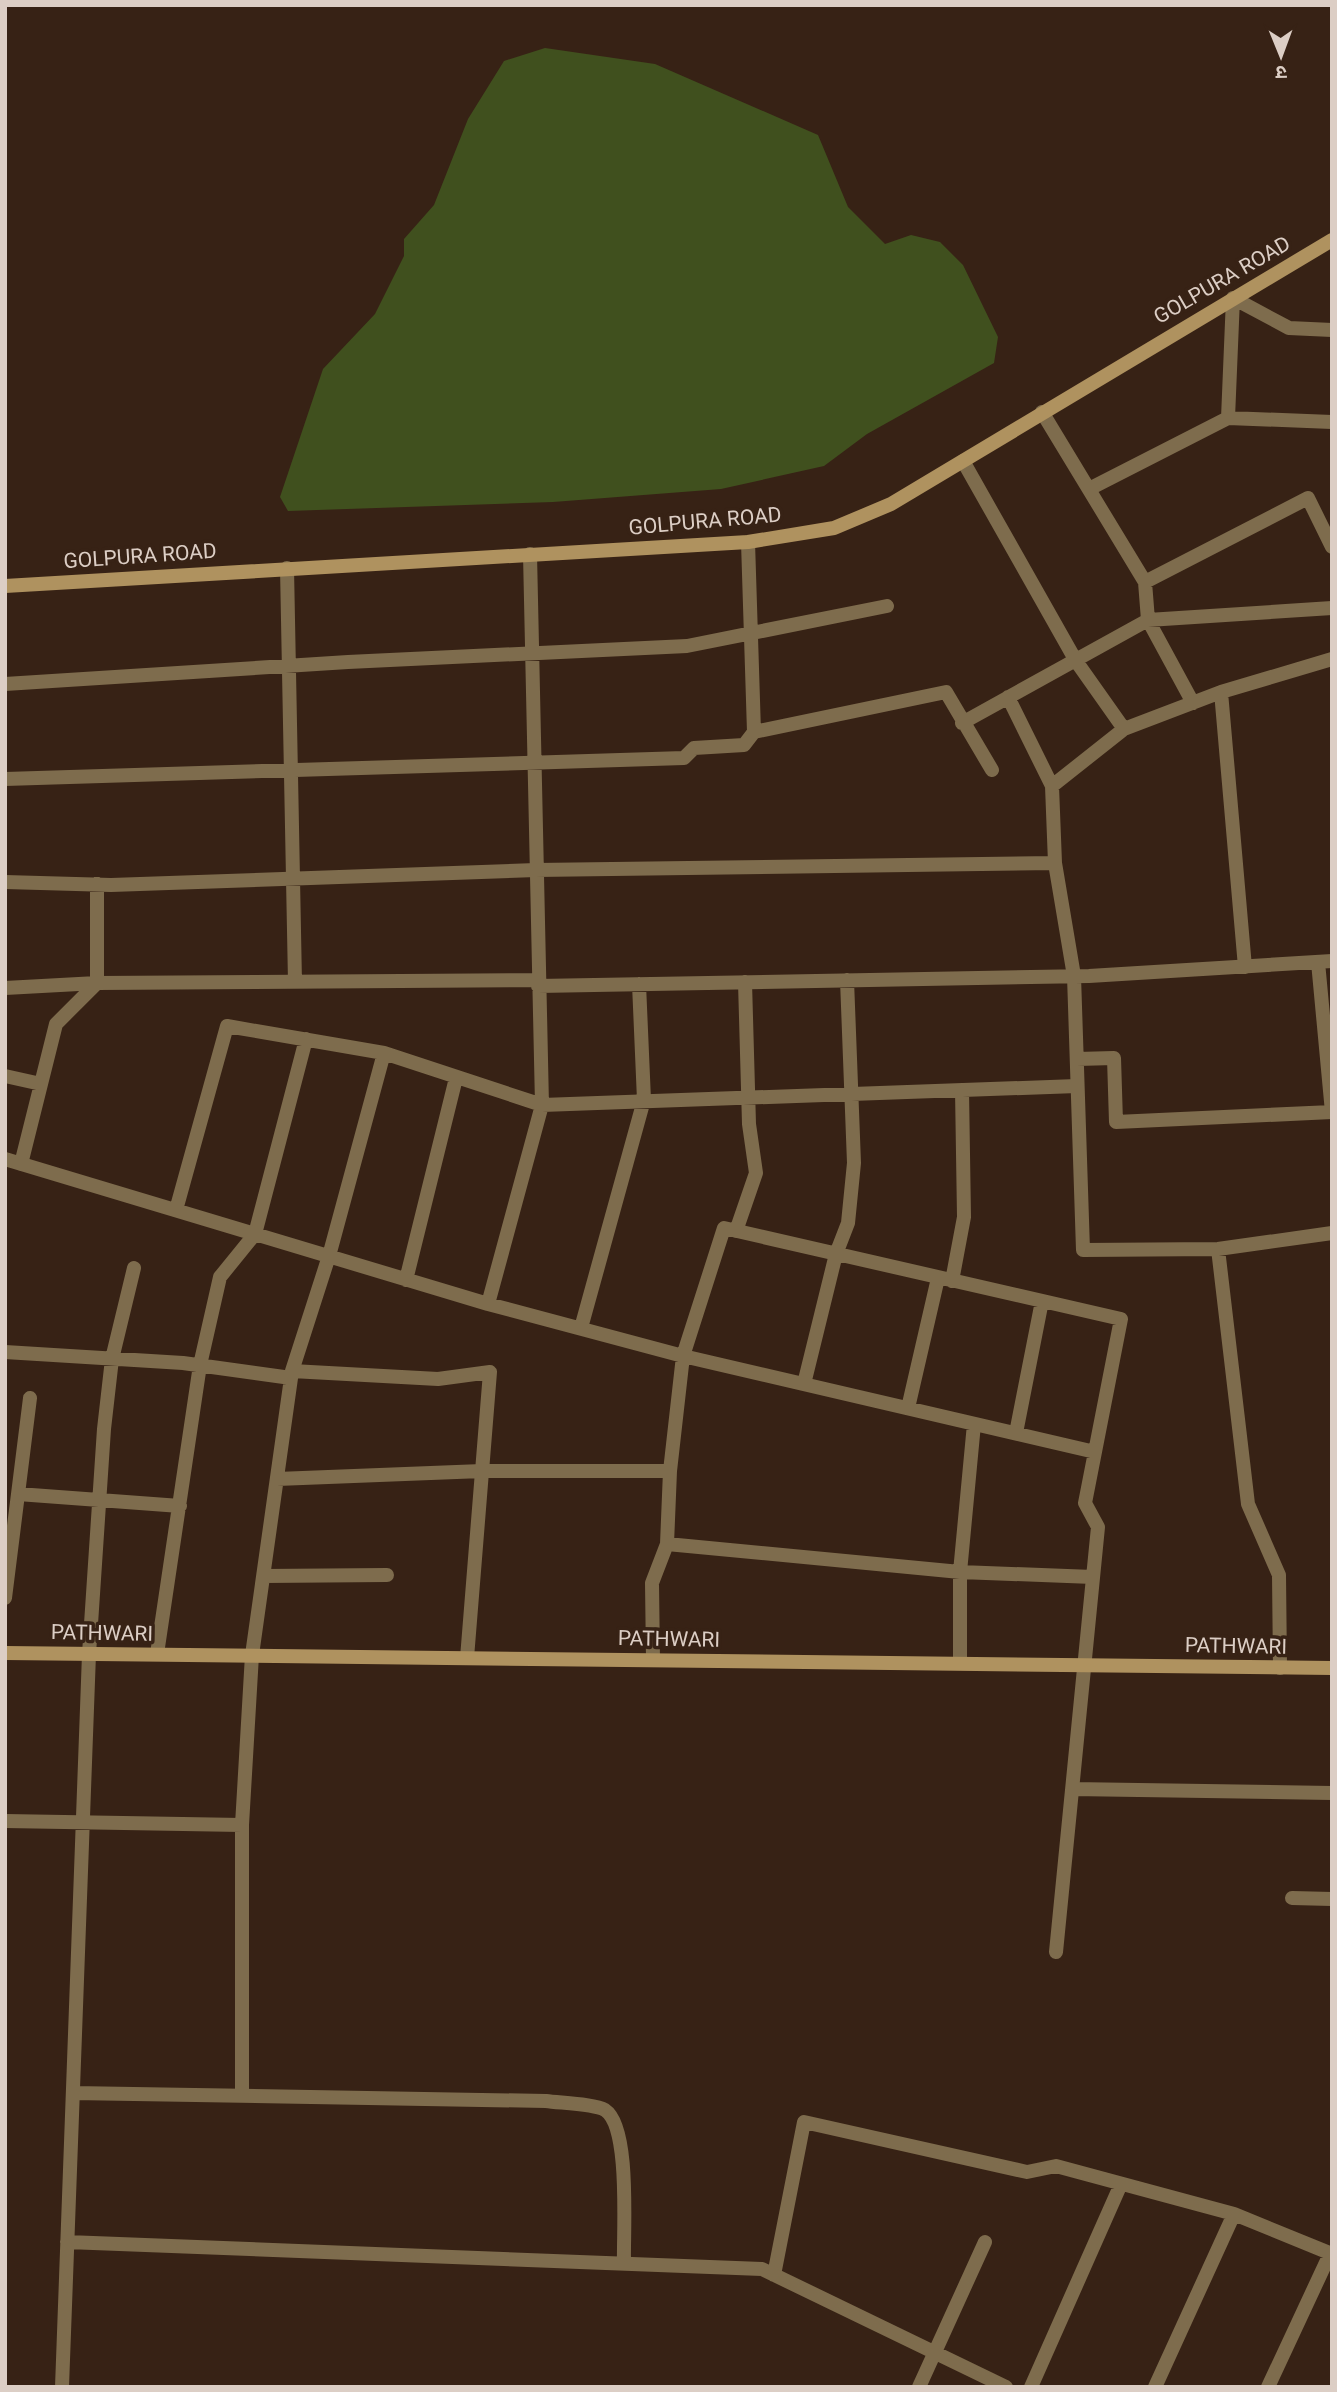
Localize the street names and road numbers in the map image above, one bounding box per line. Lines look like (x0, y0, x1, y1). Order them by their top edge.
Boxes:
street label: GOLPURA ROAD (1150, 231, 1294, 329)
street label: GOLPURA ROAD (628, 502, 782, 540)
street label: GOLPURA ROAD (63, 539, 217, 573)
street label: PATHWARI (51, 1620, 153, 1646)
street label: PATHWARI (618, 1626, 720, 1652)
street label: PATHWARI (1185, 1633, 1287, 1659)

